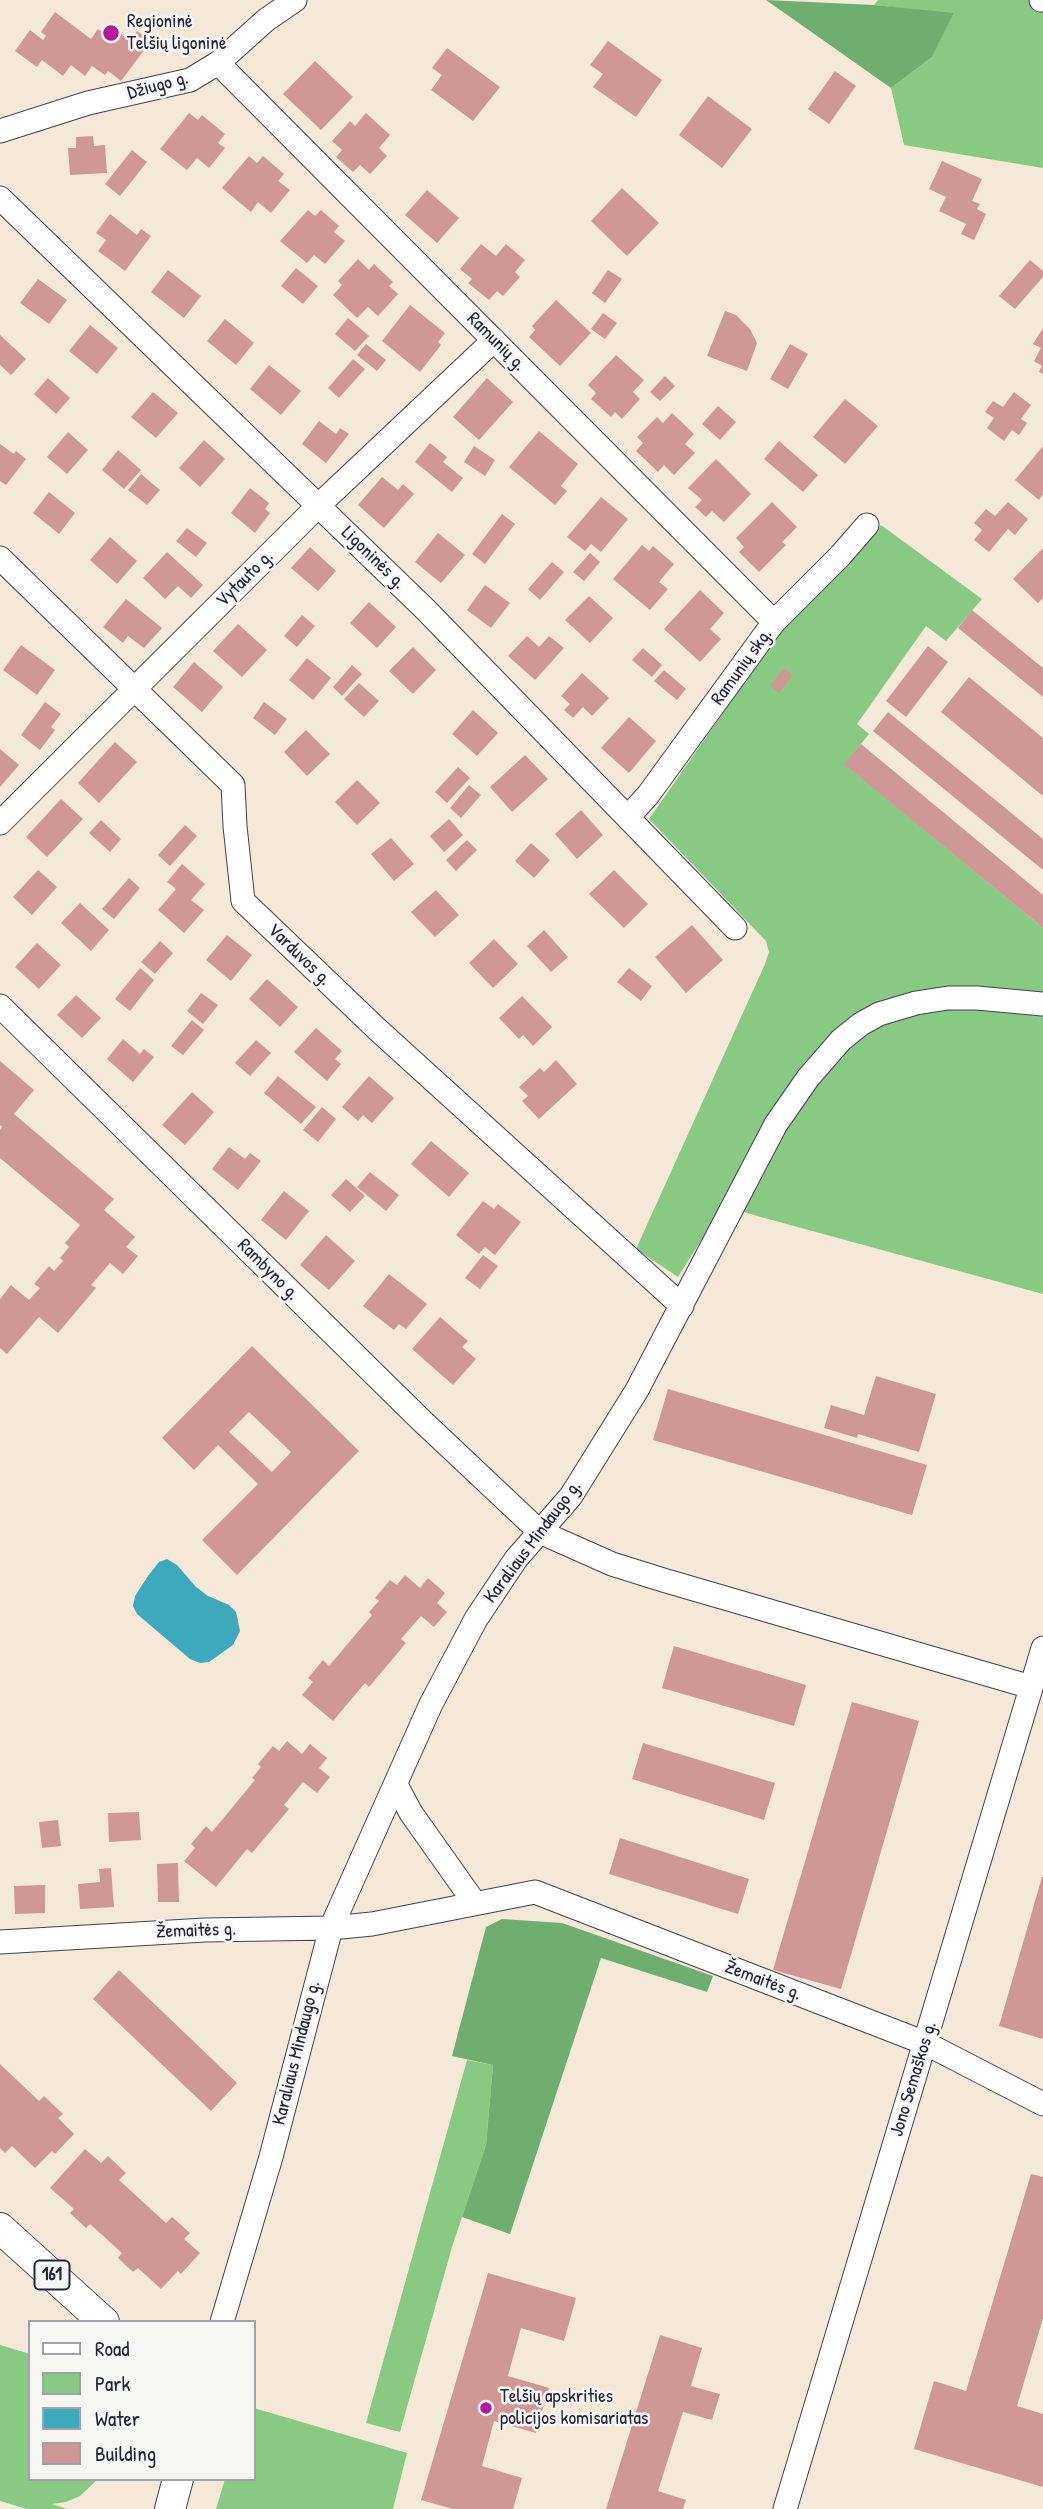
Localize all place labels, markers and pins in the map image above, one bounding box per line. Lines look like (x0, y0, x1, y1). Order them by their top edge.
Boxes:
place label: Regioninė Telšių ligoninė (127, 11, 226, 55)
marker: Regioninė Telšių ligoninė (101, 23, 121, 43)
place label: Telšių apskrities policijos komisariatas (500, 2386, 648, 2430)
marker: Telšių apskrities policijos komisariatas (478, 2400, 494, 2416)

